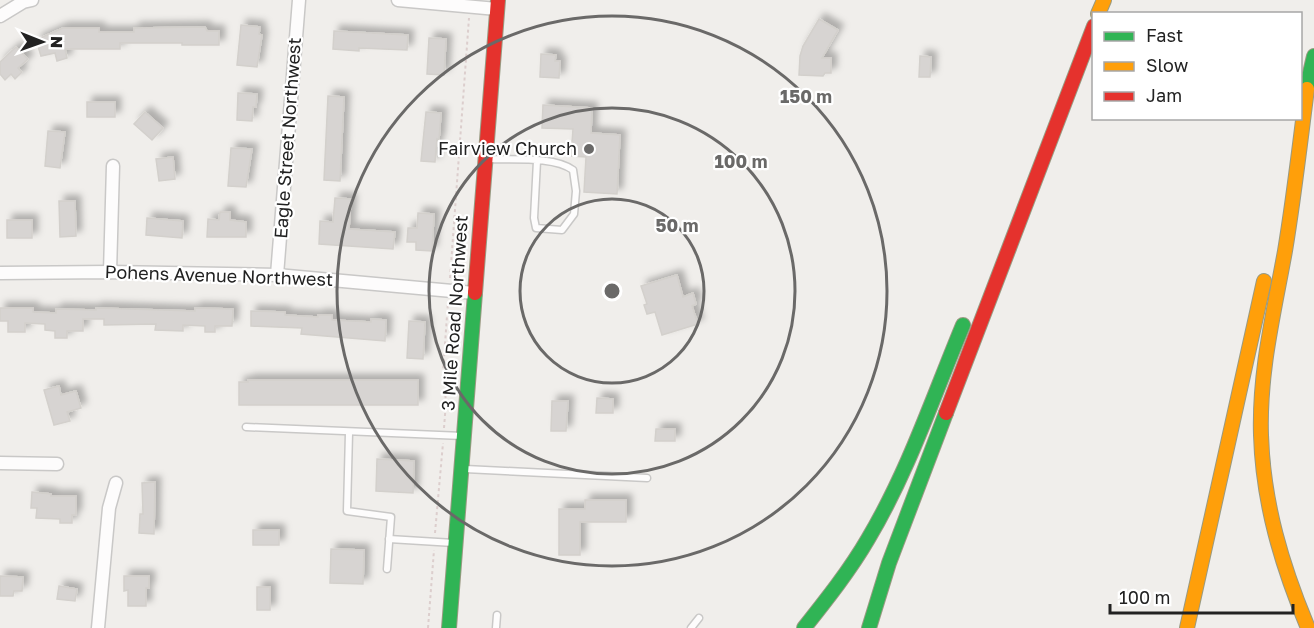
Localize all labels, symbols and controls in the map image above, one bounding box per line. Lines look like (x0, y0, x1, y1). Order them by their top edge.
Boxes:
north arrow (12, 12, 72, 72)
legend (1092, 12, 1302, 120)
text: Fast (1146, 24, 1183, 46)
text: N (47, 36, 67, 49)
street label: Eagle Street Northwest (269, 36, 305, 239)
text: Slow (1146, 54, 1189, 76)
text: Jam (1146, 84, 1182, 106)
text: 150 m (780, 85, 832, 107)
place label: Fairview Church (438, 137, 577, 159)
marker: Fairview Church (582, 142, 596, 156)
text: 100 m (715, 150, 767, 172)
street label: 3 Mile Road Northwest (436, 214, 472, 411)
text: 50 m (656, 214, 698, 236)
street label: Pohens Avenue Northwest (104, 260, 334, 290)
centre of rings (602, 281, 622, 301)
scale bar (1110, 577, 1293, 615)
text: 100 m (1119, 586, 1170, 608)

